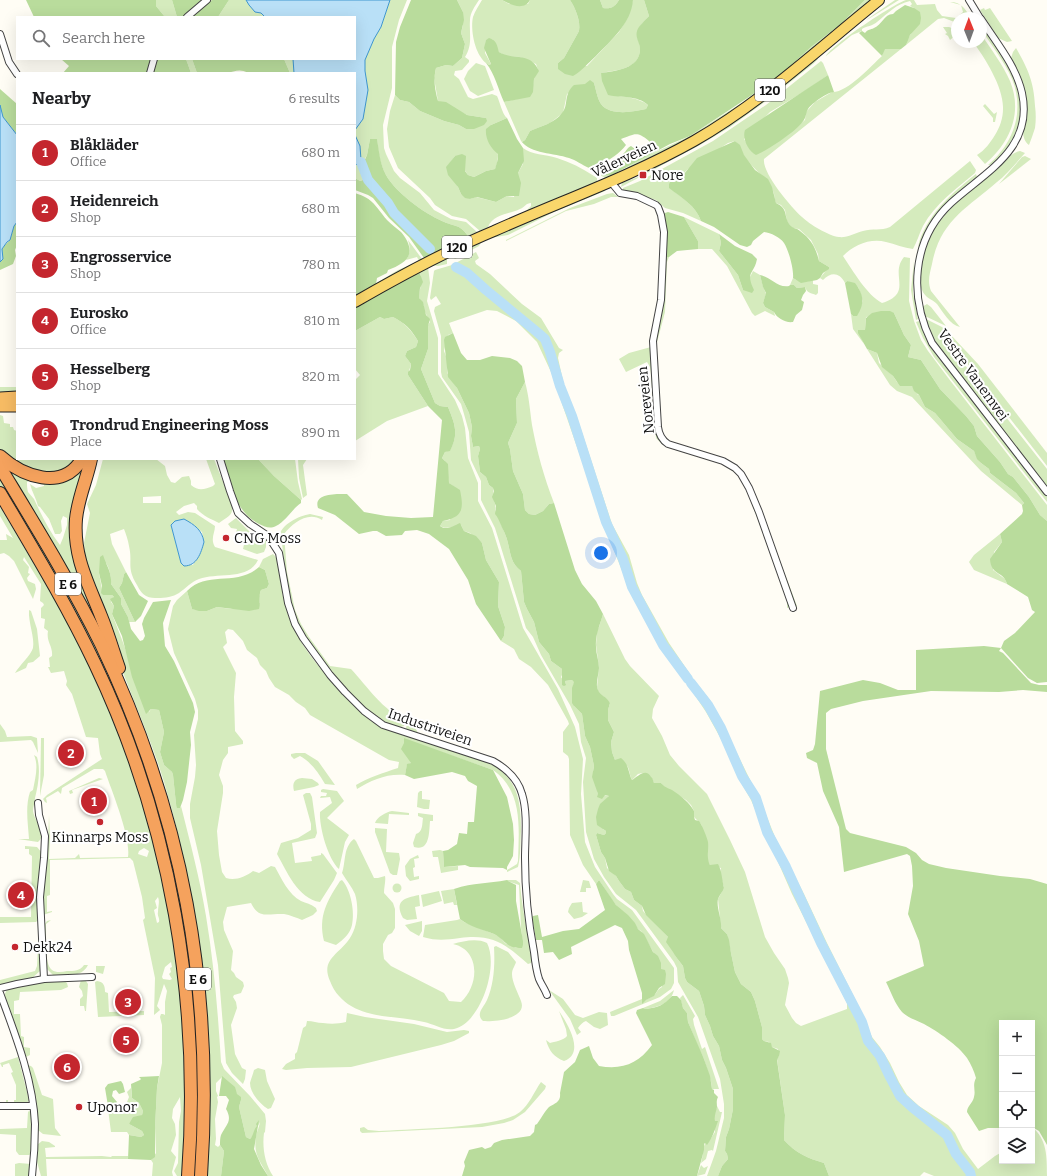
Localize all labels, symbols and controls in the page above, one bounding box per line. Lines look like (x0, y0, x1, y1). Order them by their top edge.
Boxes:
north arrow (951, 12, 987, 48)
search box (16, 16, 356, 60)
icon: search (30, 27, 52, 49)
text: Search here (62, 29, 145, 47)
road number: 120 (755, 79, 785, 101)
text: Nearby (32, 88, 91, 109)
text: 6 results (288, 91, 340, 106)
text: Blåkläder (70, 136, 139, 154)
street label: Vålerveien (589, 137, 659, 181)
text: 1 (42, 145, 48, 160)
text: 680 m (301, 145, 340, 160)
text: Office (70, 154, 106, 169)
place label: Nore (651, 167, 683, 184)
marker: Nore (638, 170, 648, 180)
text: Heidenreich (70, 192, 159, 210)
text: 2 (41, 201, 49, 216)
text: 680 m (301, 201, 340, 216)
text: Shop (70, 210, 101, 225)
road number: 120 (442, 236, 472, 258)
text: Engrosservice (70, 248, 172, 266)
text: 3 (41, 257, 49, 272)
text: 780 m (303, 257, 340, 272)
text: Shop (70, 266, 101, 281)
text: Eurosko (70, 304, 128, 322)
text: 4 (41, 313, 49, 328)
text: 810 m (304, 313, 340, 328)
text: Office (70, 322, 106, 337)
street label: Vestre Vanemvei (934, 326, 1012, 424)
text: Hesselberg (70, 360, 150, 378)
street label: Noreveien (634, 365, 658, 435)
text: 5 (41, 369, 49, 384)
text: 820 m (302, 369, 340, 384)
text: Shop (70, 378, 101, 393)
text: Trondrud Engineering Moss (70, 416, 269, 434)
text: 6 (41, 425, 49, 440)
text: 890 m (301, 425, 340, 440)
text: Place (70, 434, 102, 449)
place label: CNG Moss (234, 530, 301, 547)
marker: CNG Moss (221, 533, 231, 543)
your location (591, 543, 611, 563)
road number: E 6 (55, 573, 81, 595)
street label: Industriveien (386, 705, 474, 749)
pin: 2 (58, 738, 84, 768)
pin: 1 (81, 786, 107, 816)
marker: Kinnarps Moss (95, 817, 105, 827)
place label: Kinnarps Moss (52, 829, 148, 846)
pin: 4 (8, 880, 34, 910)
place label: Dekk24 (23, 939, 72, 956)
marker: Dekk24 (10, 942, 20, 952)
road number: E 6 (185, 968, 211, 990)
pin: 3 (115, 987, 141, 1017)
map controls (999, 1020, 1035, 1164)
button: + (999, 1020, 1035, 1056)
pin: 5 (113, 1025, 139, 1055)
pin: 6 (54, 1052, 80, 1082)
button: − (999, 1056, 1035, 1092)
button: locate (999, 1092, 1035, 1128)
place label: Uponor (87, 1099, 137, 1116)
marker: Uponor (74, 1102, 84, 1112)
button: layers (999, 1128, 1035, 1164)

